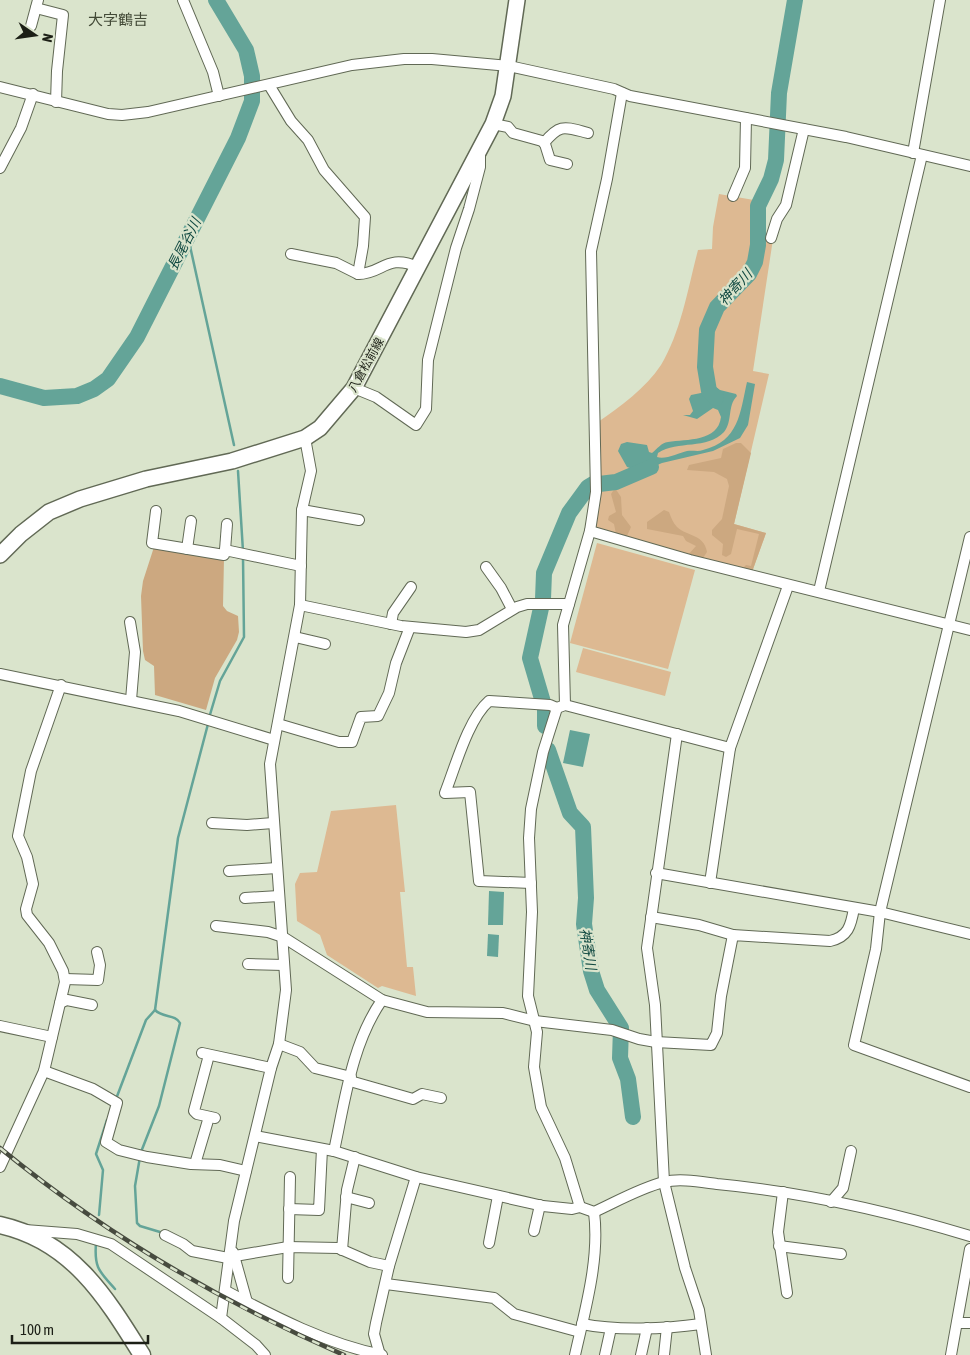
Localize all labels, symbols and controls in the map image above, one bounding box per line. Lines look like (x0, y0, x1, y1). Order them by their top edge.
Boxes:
north arrow (10, 10, 60, 60)
district label: 大字鶴吉 (88, 11, 148, 28)
text: N (39, 32, 56, 44)
water label: 長尾谷川 (164, 214, 205, 273)
water label: 神寄川 (715, 265, 756, 308)
street label: 八倉松前線 (345, 335, 387, 395)
water label: 神寄川 (577, 927, 599, 973)
scale bar (12, 1312, 149, 1344)
text: 100 m (20, 1321, 54, 1338)

